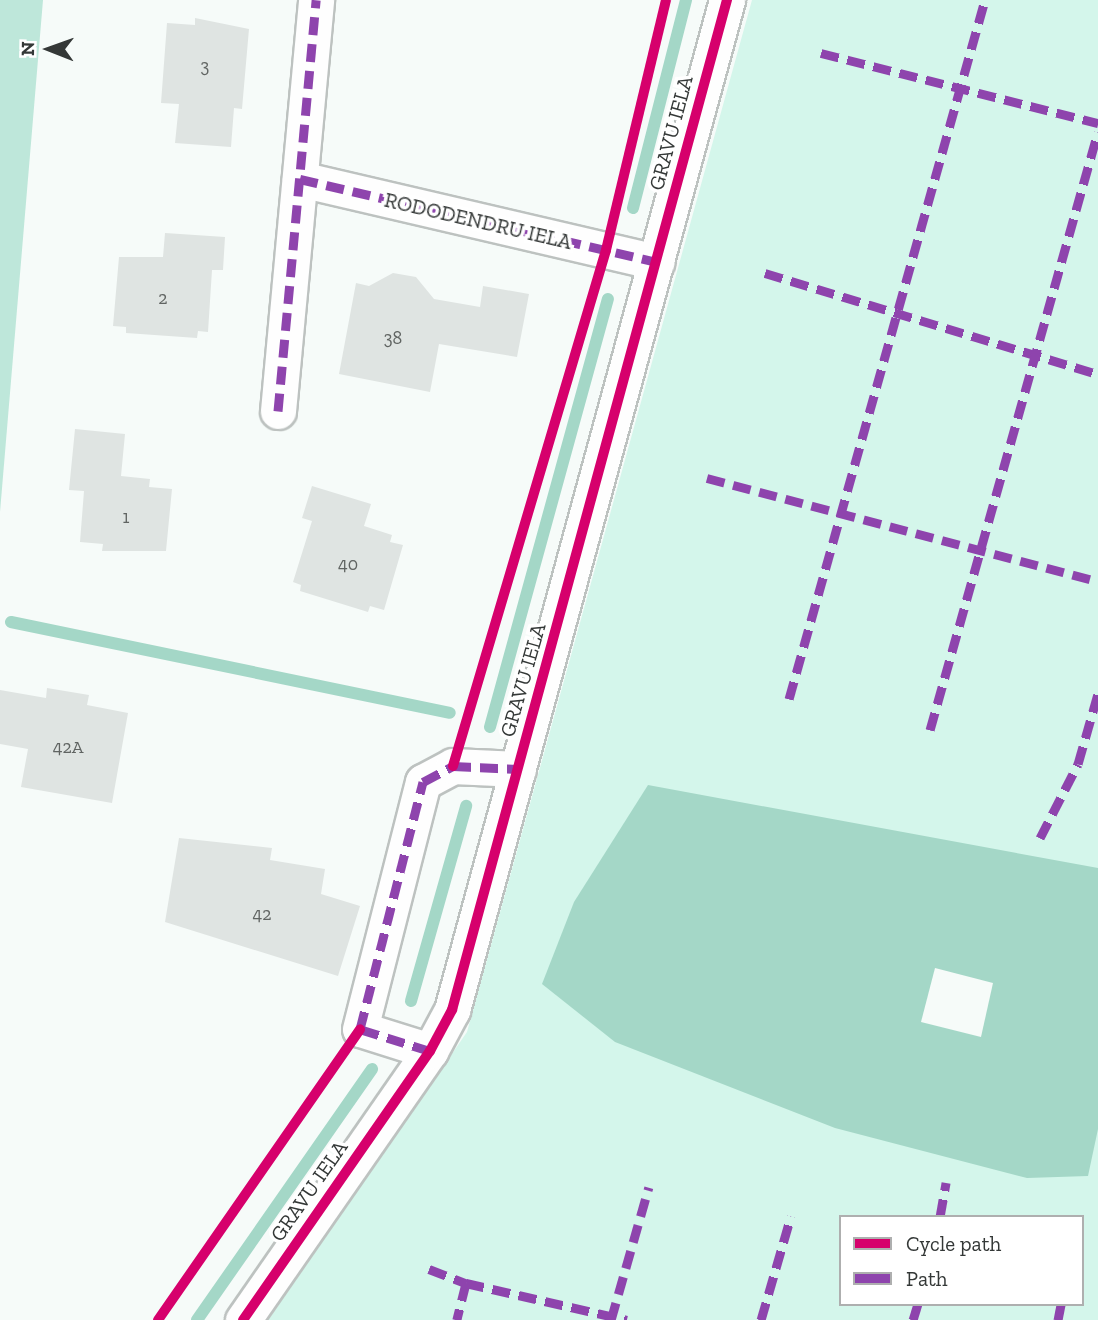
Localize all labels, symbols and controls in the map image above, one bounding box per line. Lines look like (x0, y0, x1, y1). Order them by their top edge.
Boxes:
north arrow (14, 14, 84, 84)
text: N (16, 41, 39, 56)
house number: 3 (201, 55, 209, 77)
street label: GRAVU IELA (644, 73, 698, 193)
street label: RODODENDRU IELA (382, 187, 574, 255)
house number: 2 (158, 287, 168, 309)
house number: 38 (384, 327, 402, 349)
house number: 1 (123, 506, 129, 528)
house number: 40 (338, 553, 358, 575)
street label: GRAVU IELA (495, 620, 551, 740)
house number: 42A (53, 736, 83, 758)
house number: 42 (253, 903, 271, 925)
street label: GRAVU IELA (265, 1136, 353, 1246)
legend (839, 1215, 1084, 1306)
text: Cycle path (906, 1231, 1001, 1256)
text: Path (906, 1266, 948, 1291)

